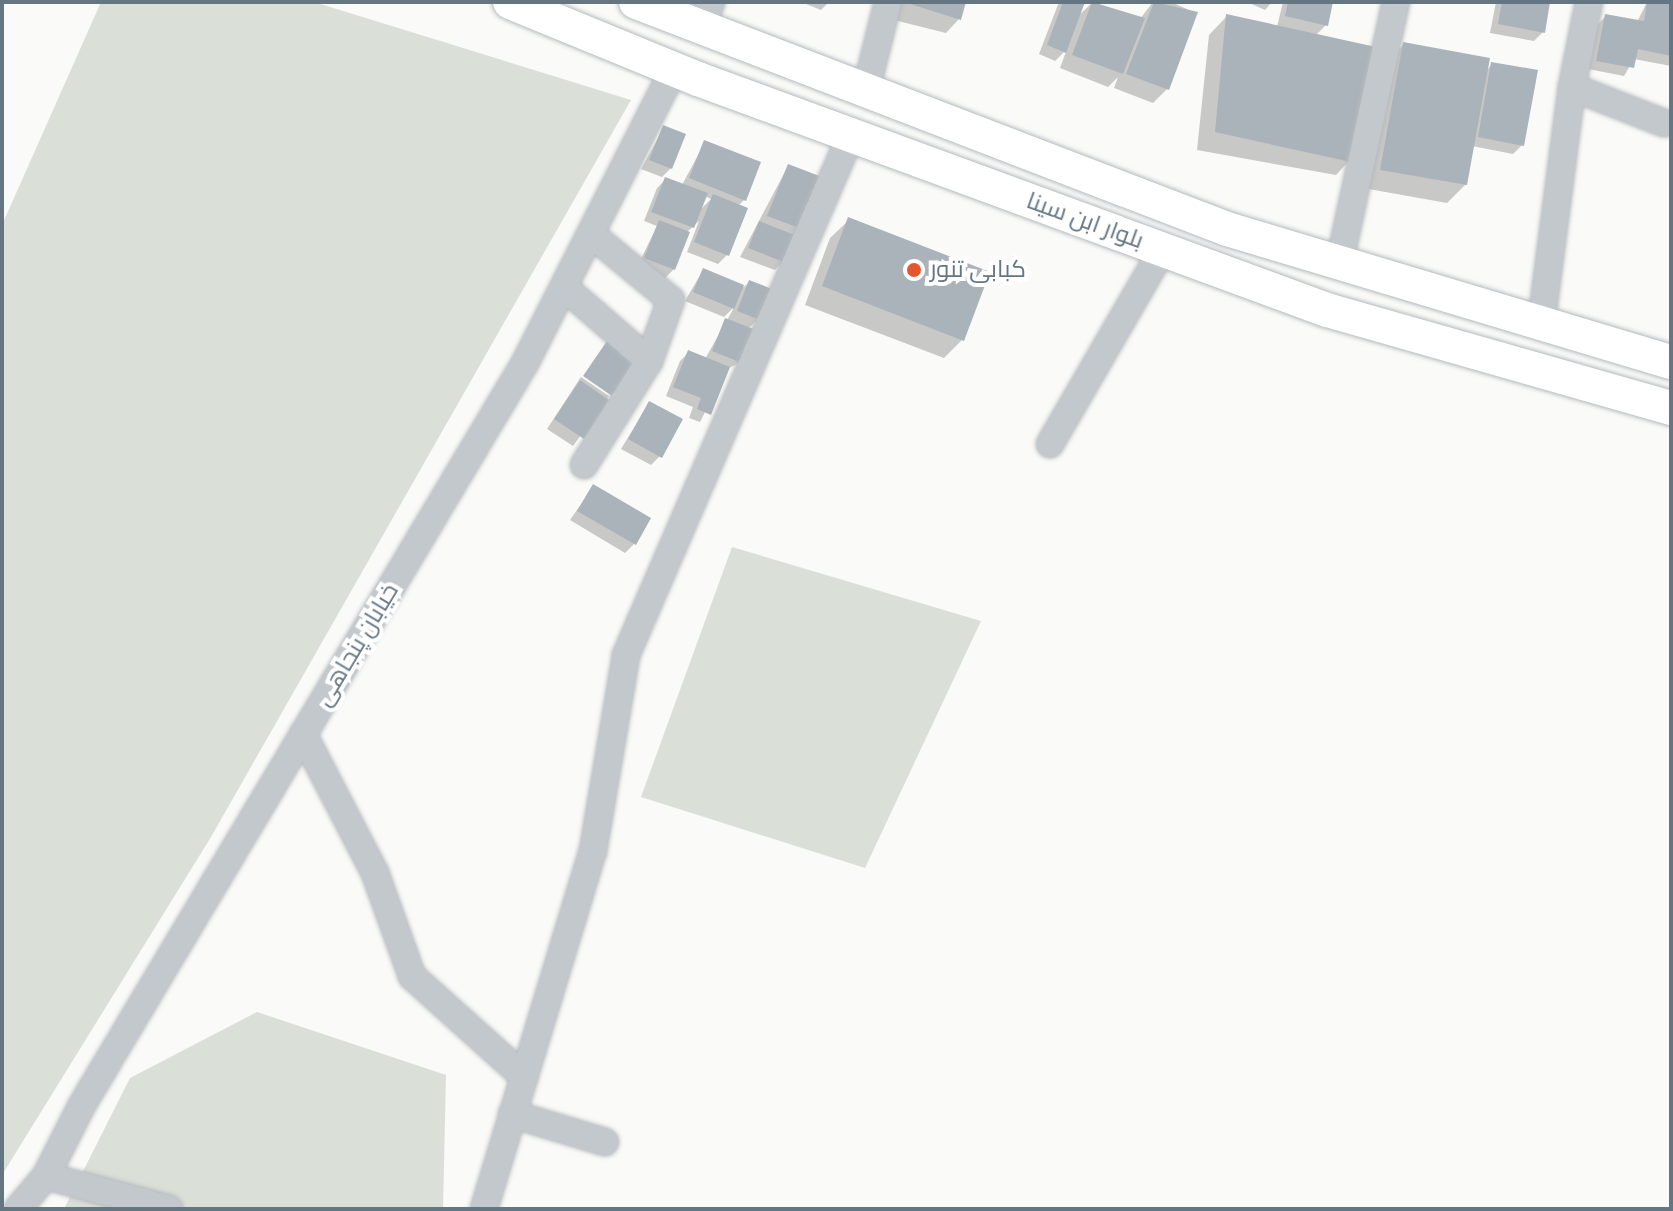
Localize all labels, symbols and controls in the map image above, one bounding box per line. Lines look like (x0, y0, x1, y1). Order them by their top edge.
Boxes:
street label: بلوار ابن سینا (1023, 187, 1147, 255)
place label: کبابی تنور (930, 256, 1026, 284)
marker: کبابی تنور (905, 261, 923, 279)
street label: خیابان پنجاهی (309, 578, 405, 712)

